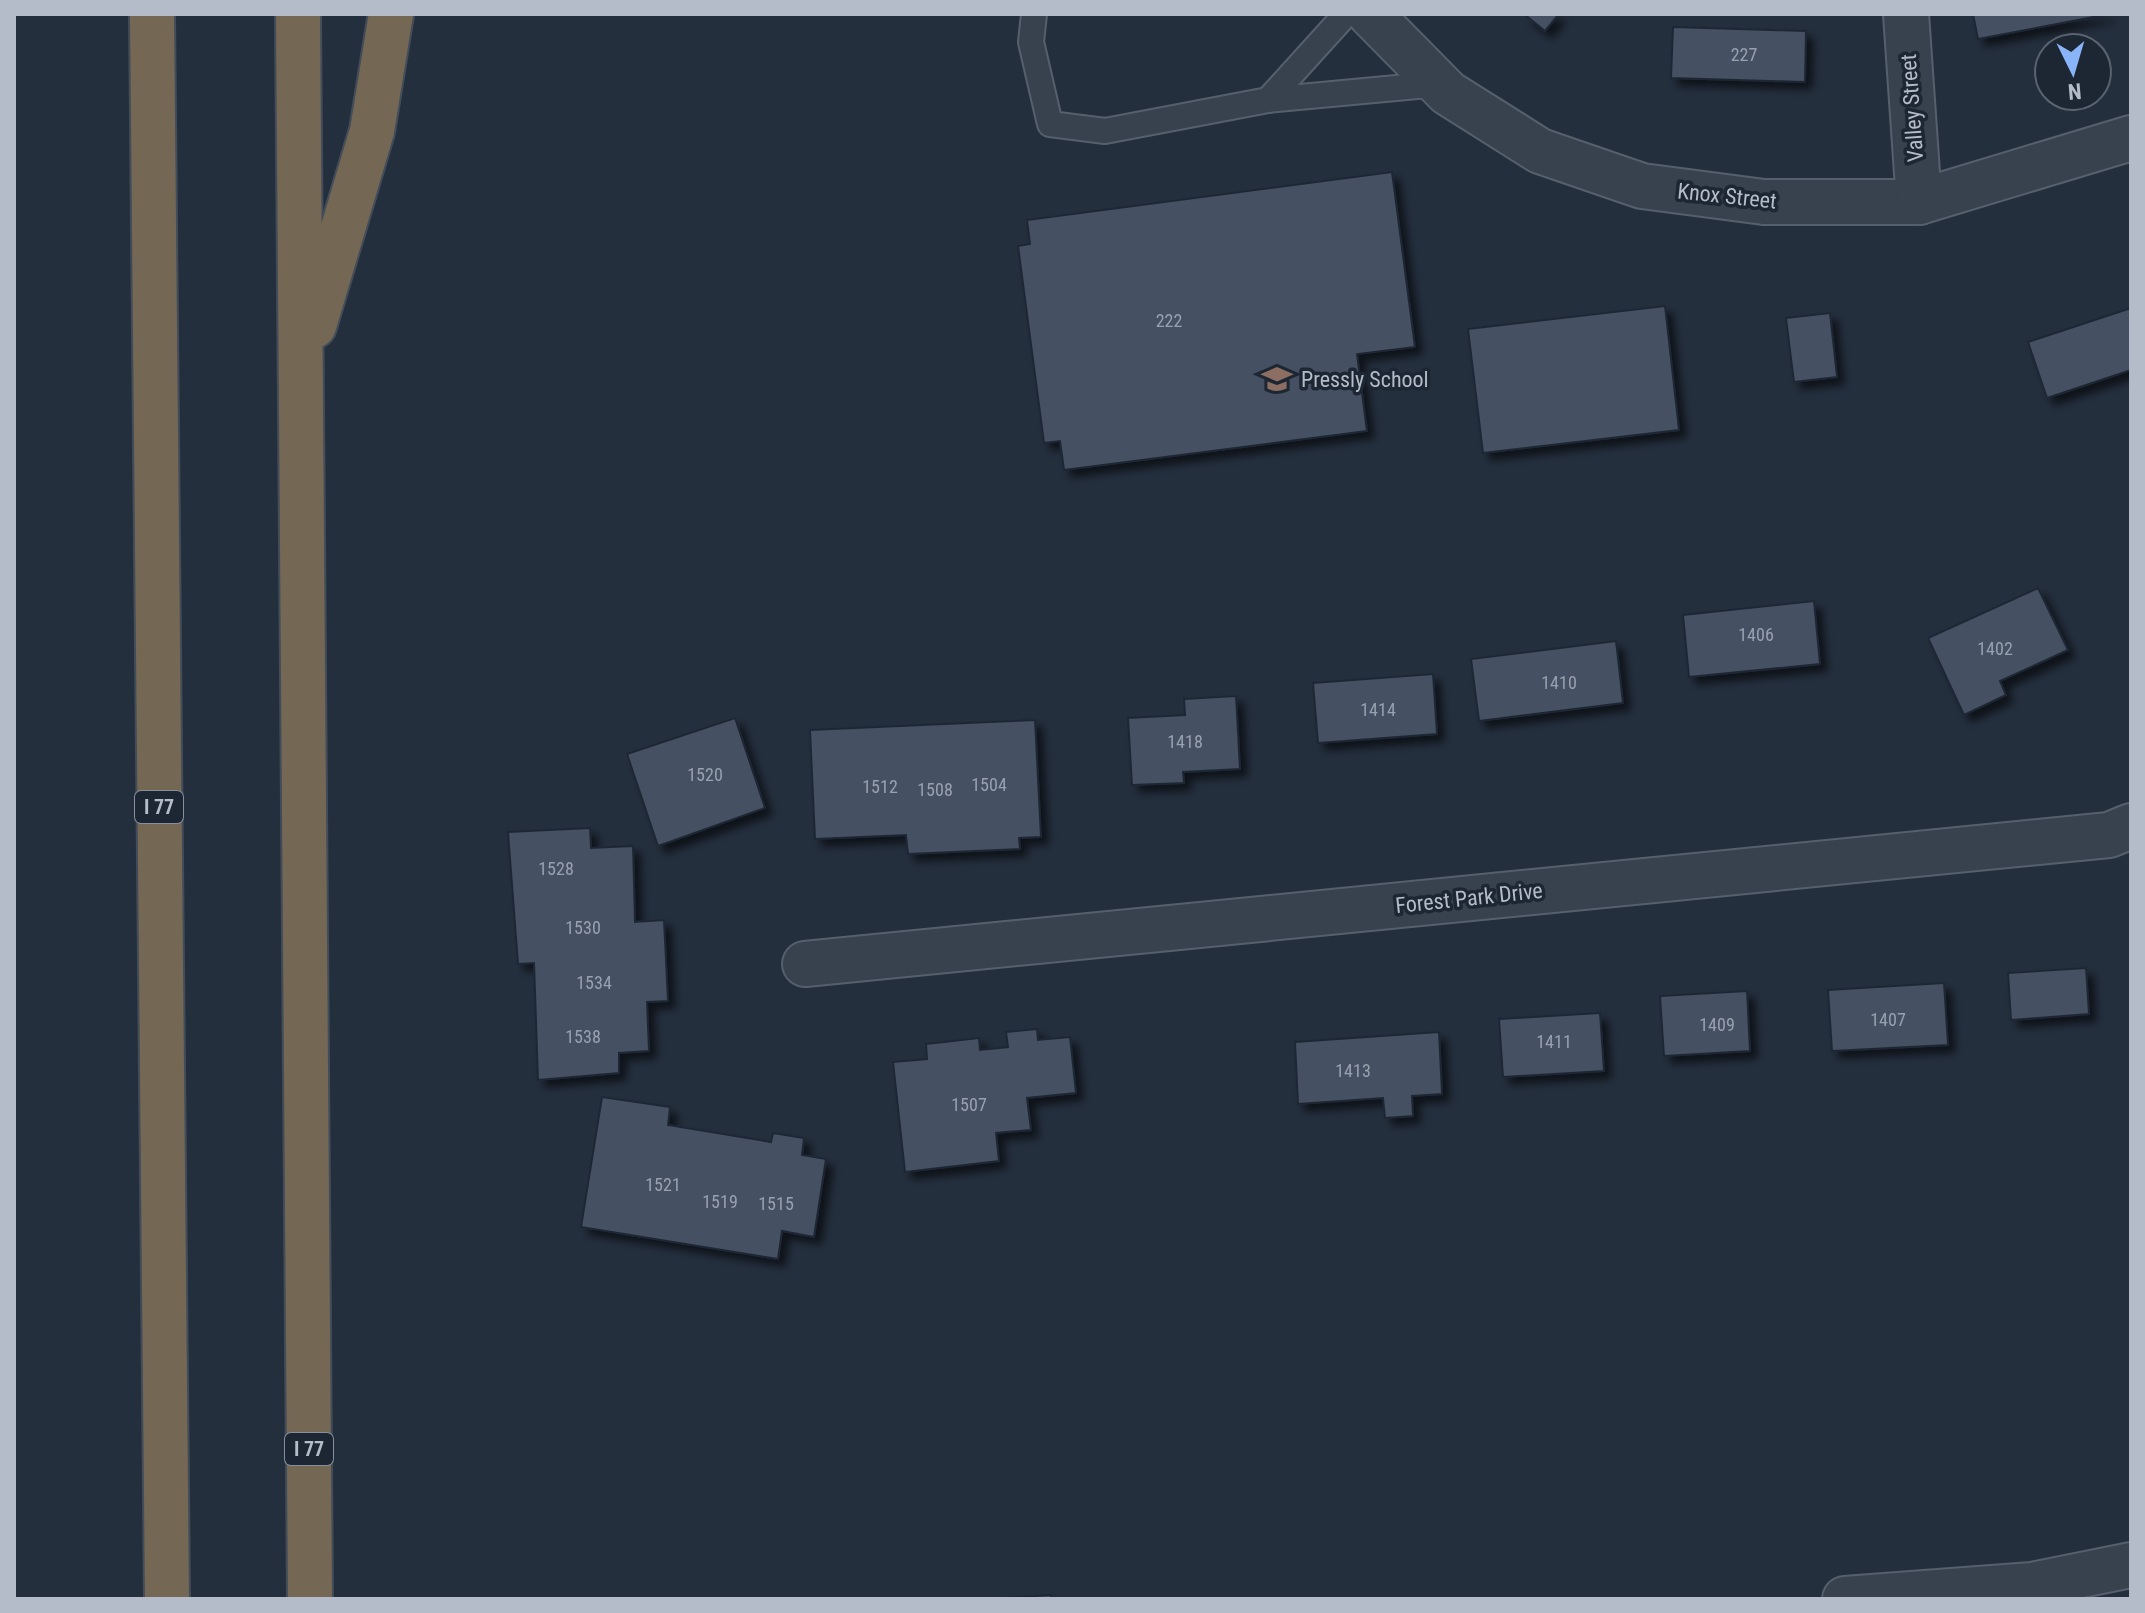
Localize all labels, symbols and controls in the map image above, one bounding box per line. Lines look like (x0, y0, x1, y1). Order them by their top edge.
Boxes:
north arrow (2033, 32, 2113, 112)
house number: 227 (1731, 44, 1757, 65)
street label: Valley Street (1896, 53, 1928, 163)
text: N (2067, 78, 2083, 104)
street label: Knox Street (1676, 178, 1778, 214)
house number: 222 (1156, 310, 1182, 331)
school or university icon: Pressly School (1260, 362, 1294, 396)
place label: Pressly School (1301, 367, 1429, 392)
house number: 1406 (1738, 624, 1774, 645)
house number: 1402 (1977, 638, 2013, 659)
house number: 1410 (1541, 672, 1577, 693)
house number: 1414 (1360, 699, 1396, 720)
house number: 1418 (1167, 731, 1203, 752)
house number: 1520 (687, 764, 723, 785)
house number: 1504 (971, 774, 1007, 795)
house number: 1512 (862, 776, 898, 797)
house number: 1508 (917, 779, 953, 800)
road number: I 77 (135, 791, 183, 823)
house number: 1528 (538, 858, 574, 879)
street label: Forest Park Drive (1394, 878, 1544, 918)
house number: 1530 (565, 917, 601, 938)
house number: 1534 (576, 972, 612, 993)
house number: 1407 (1870, 1009, 1906, 1030)
house number: 1409 (1699, 1014, 1735, 1035)
house number: 1538 (565, 1026, 601, 1047)
house number: 1411 (1536, 1031, 1572, 1052)
house number: 1413 (1335, 1060, 1371, 1081)
house number: 1507 (951, 1094, 987, 1115)
house number: 1521 (645, 1174, 681, 1195)
house number: 1519 (702, 1191, 738, 1212)
house number: 1515 (758, 1193, 794, 1214)
road number: I 77 (285, 1433, 333, 1465)

